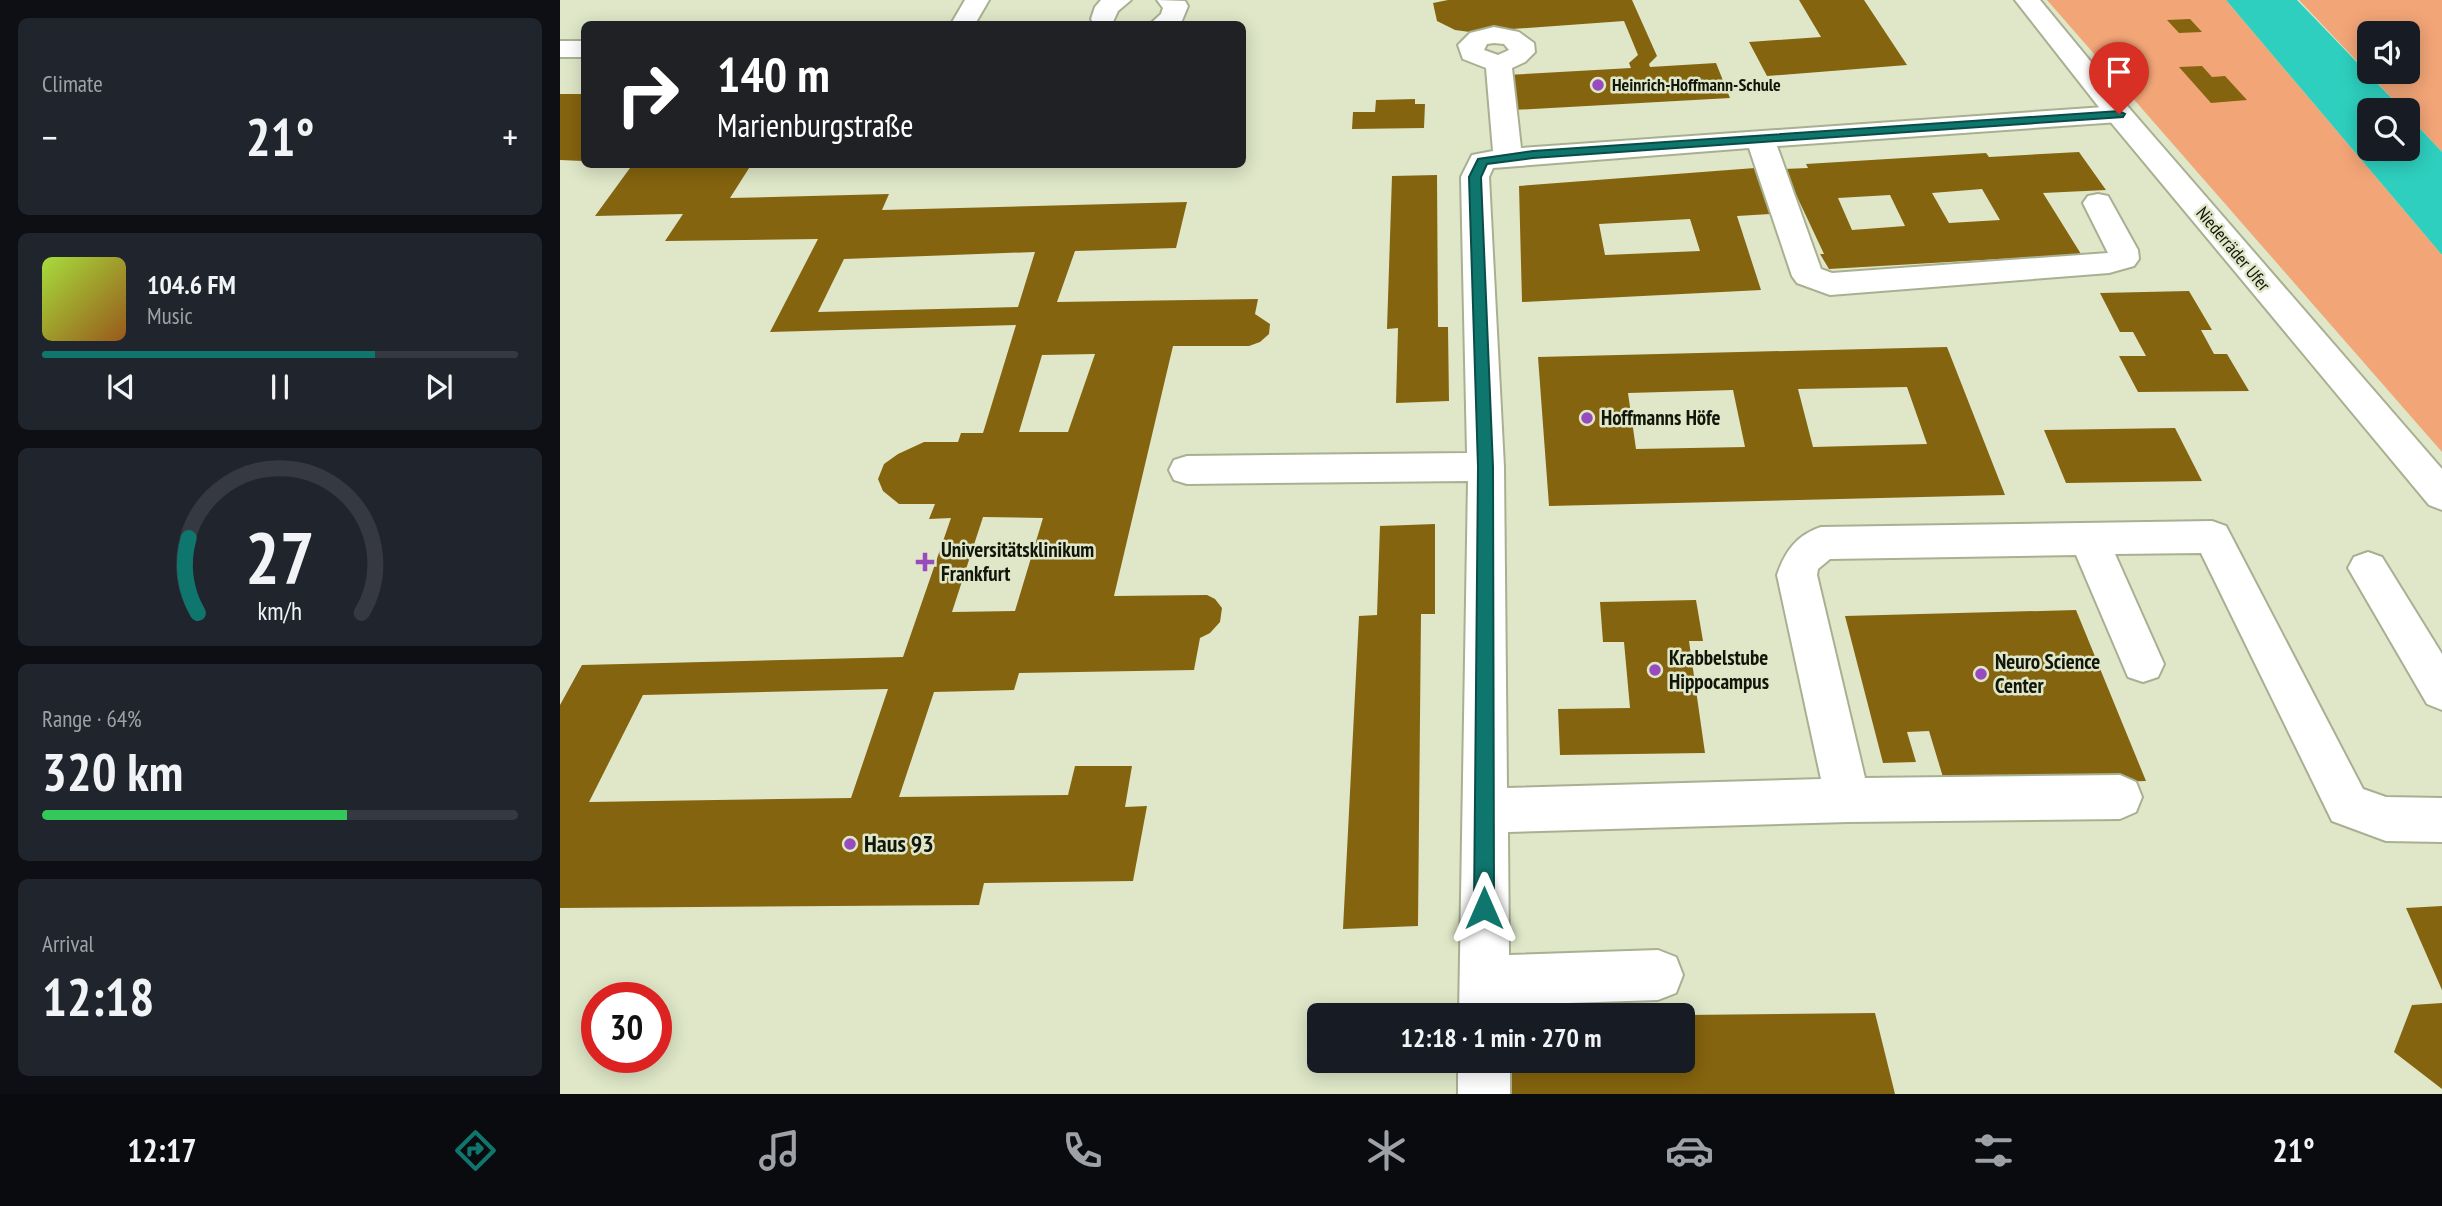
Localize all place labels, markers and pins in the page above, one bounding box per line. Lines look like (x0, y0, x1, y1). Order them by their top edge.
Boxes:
pin (2089, 42, 2149, 114)
place label: Heinrich-Hoffmann-Schule (1612, 73, 1781, 96)
marker: Heinrich-Hoffmann-Schule (1590, 77, 1606, 93)
place label: Hoffmanns Höfe (1601, 404, 1721, 431)
marker: Hoffmanns Höfe (1579, 410, 1595, 426)
place label: Universitätsklinikum Frankfurt (941, 536, 1094, 587)
marker: Universitätsklinikum Frankfurt (915, 552, 935, 572)
place label: Krabbelstube Hippocampus (1669, 644, 1769, 695)
place label: Neuro Science Center (1995, 648, 2100, 699)
marker: Krabbelstube Hippocampus (1647, 662, 1663, 678)
marker: Neuro Science Center (1973, 666, 1989, 682)
place label: Haus 93 (864, 828, 934, 859)
marker: Haus 93 (842, 836, 858, 852)

